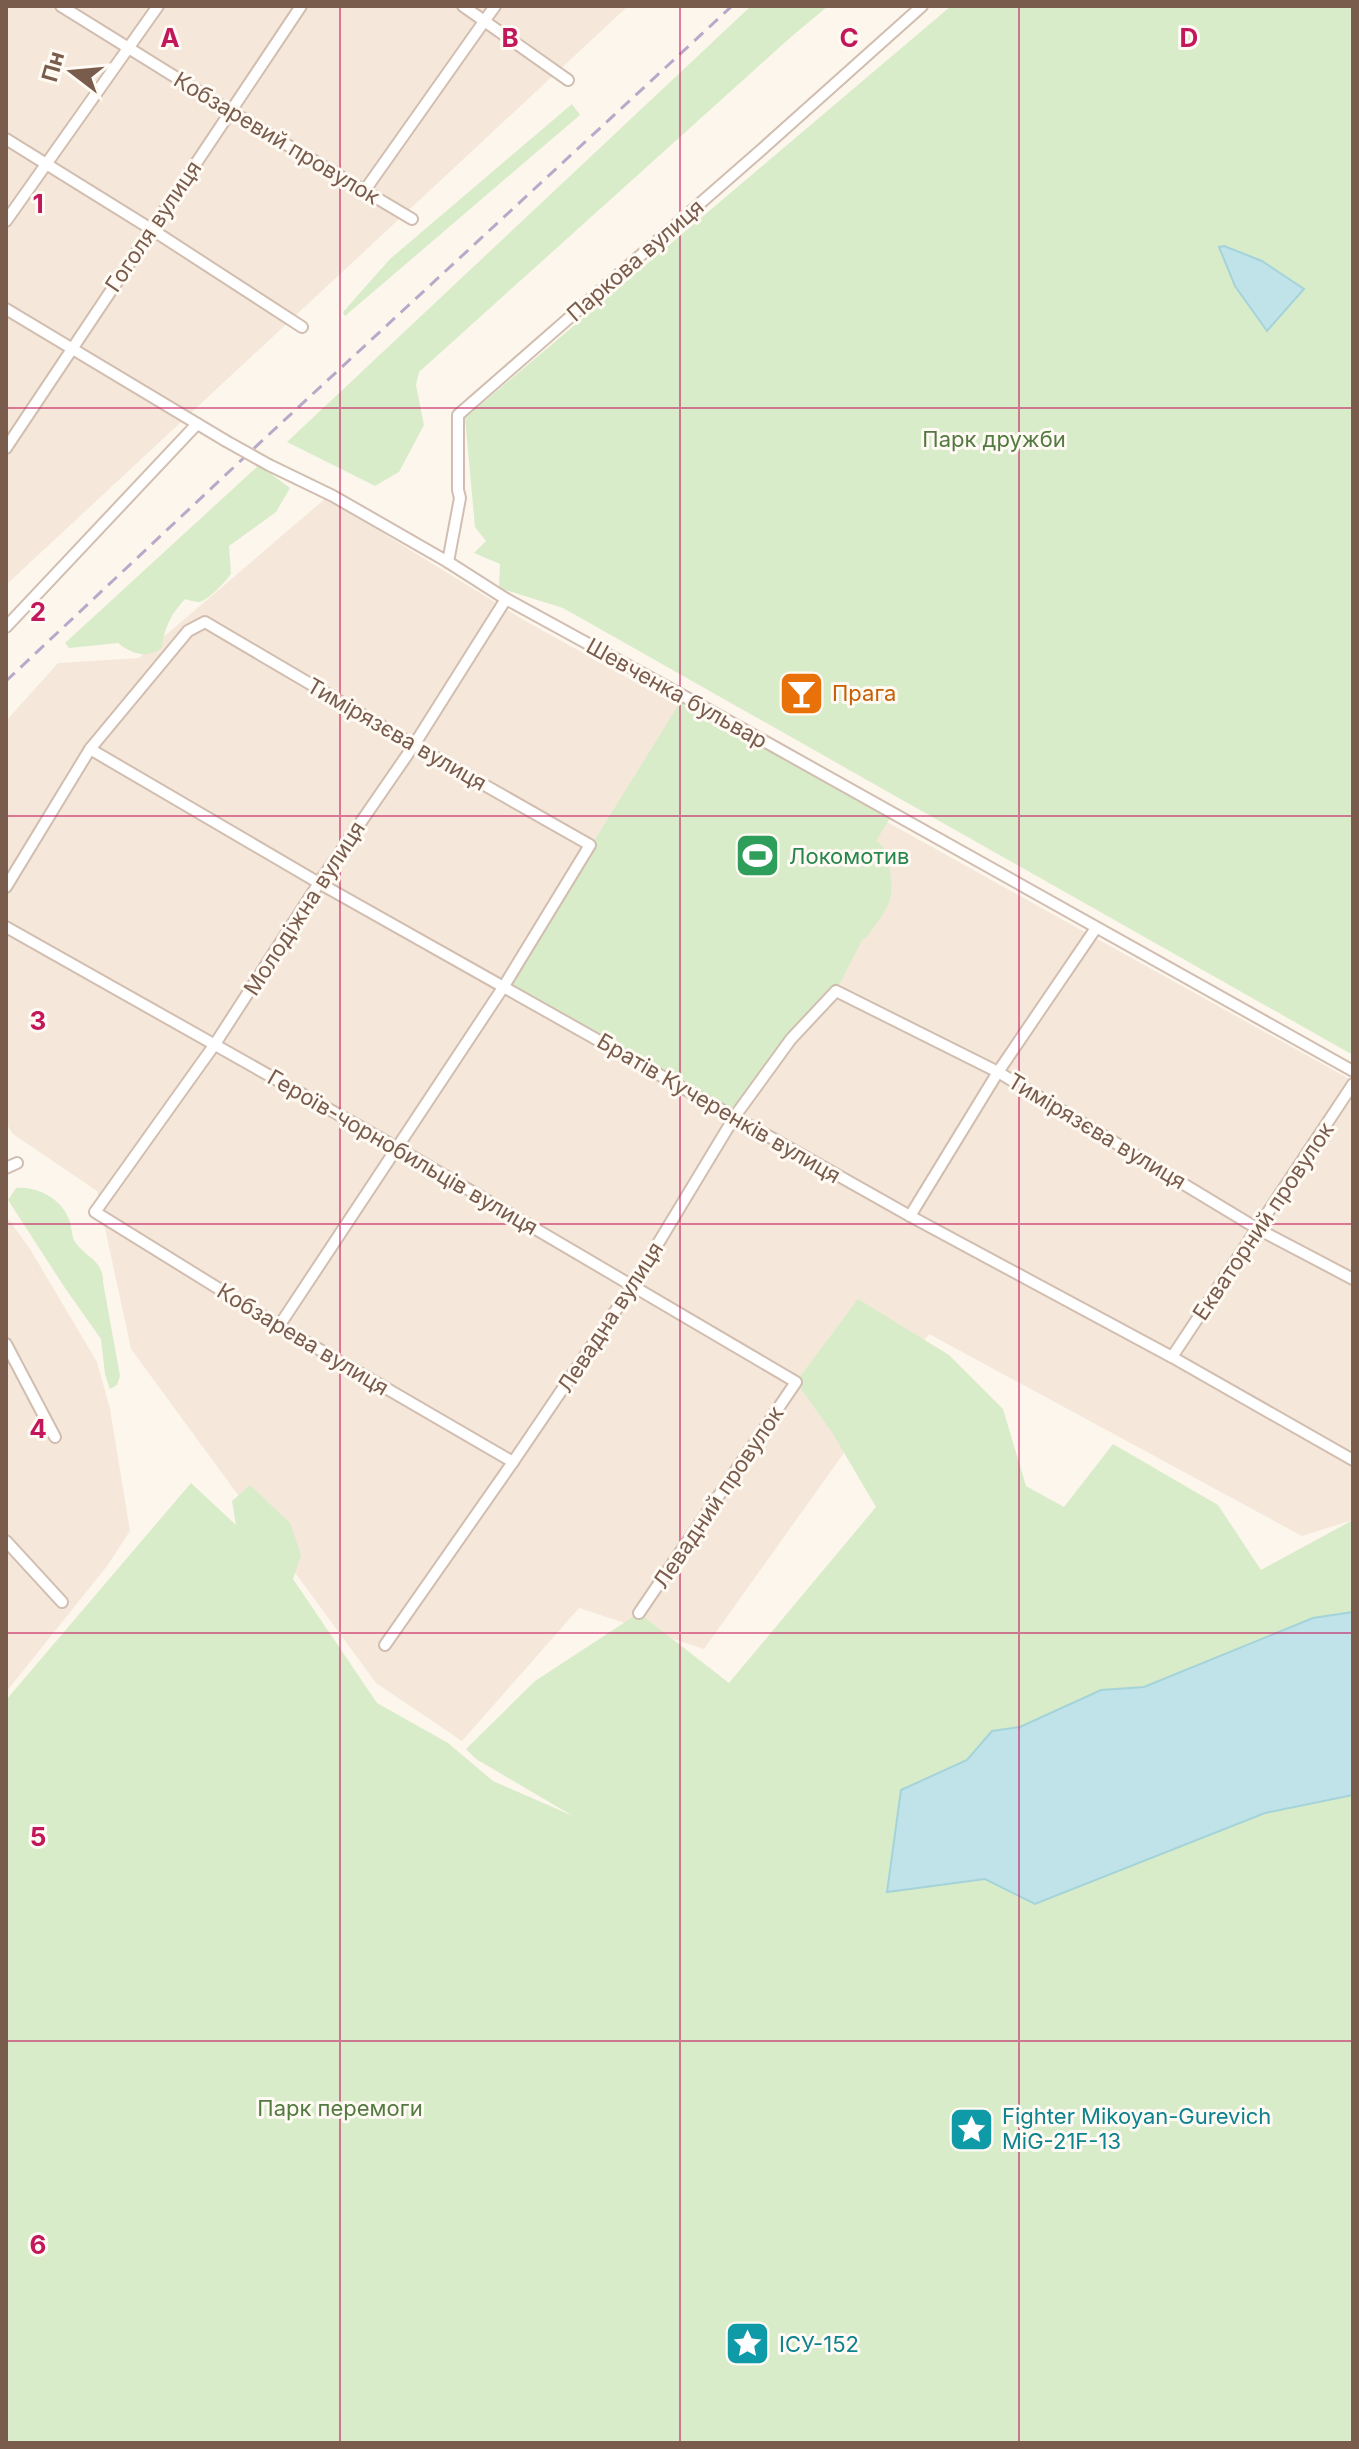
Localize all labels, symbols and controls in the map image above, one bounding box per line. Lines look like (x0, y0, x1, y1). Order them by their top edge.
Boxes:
text: A (160, 22, 180, 53)
text: B (501, 22, 519, 53)
text: C (839, 22, 859, 53)
text: D (1180, 22, 1198, 53)
north arrow (32, 32, 112, 112)
text: Пн (36, 48, 69, 85)
street label: Кобзаревий провулок (169, 66, 385, 210)
street label: Гоголя вулиця (100, 156, 206, 296)
text: 1 (32, 188, 44, 219)
street label: Паркова вулиця (561, 194, 709, 326)
park label: Парк дружби (922, 426, 1066, 452)
text: 2 (30, 596, 46, 627)
street label: Шевченка бульвар (582, 632, 772, 754)
bar icon: Прага (777, 669, 825, 717)
street label: Тимірязєва вулиця (303, 672, 491, 796)
place label: Прага (832, 680, 896, 706)
street label: Молодіжна вулиця (238, 816, 370, 1000)
sports icon: Локомотив (734, 832, 782, 880)
place label: Локомотив (789, 843, 909, 869)
text: 3 (30, 1005, 46, 1036)
street label: Братів Кучеренків вулиця (593, 1028, 845, 1188)
street label: Героїв-чорнобильців вулиця (263, 1064, 543, 1240)
street label: Тимірязєва вулиця (1003, 1068, 1191, 1194)
street label: Екваторний провулок (1187, 1117, 1339, 1325)
street label: Левадна вулиця (552, 1237, 668, 1397)
street label: Кобзарева вулиця (213, 1278, 393, 1400)
street label: Левадний провулок (647, 1401, 789, 1593)
text: 4 (29, 1413, 47, 1444)
text: 5 (30, 1821, 46, 1852)
park label: Парк перемоги (257, 2095, 423, 2121)
place label: Fighter Mikoyan-Gurevich MiG-21F-13 (1002, 2103, 1271, 2154)
place icon: Fighter Mikoyan-Gurevich MiG-21F-13 (947, 2105, 995, 2153)
text: 6 (30, 2229, 46, 2260)
place icon: ІСУ-152 (724, 2320, 772, 2368)
place label: ІСУ-152 (779, 2331, 859, 2357)

